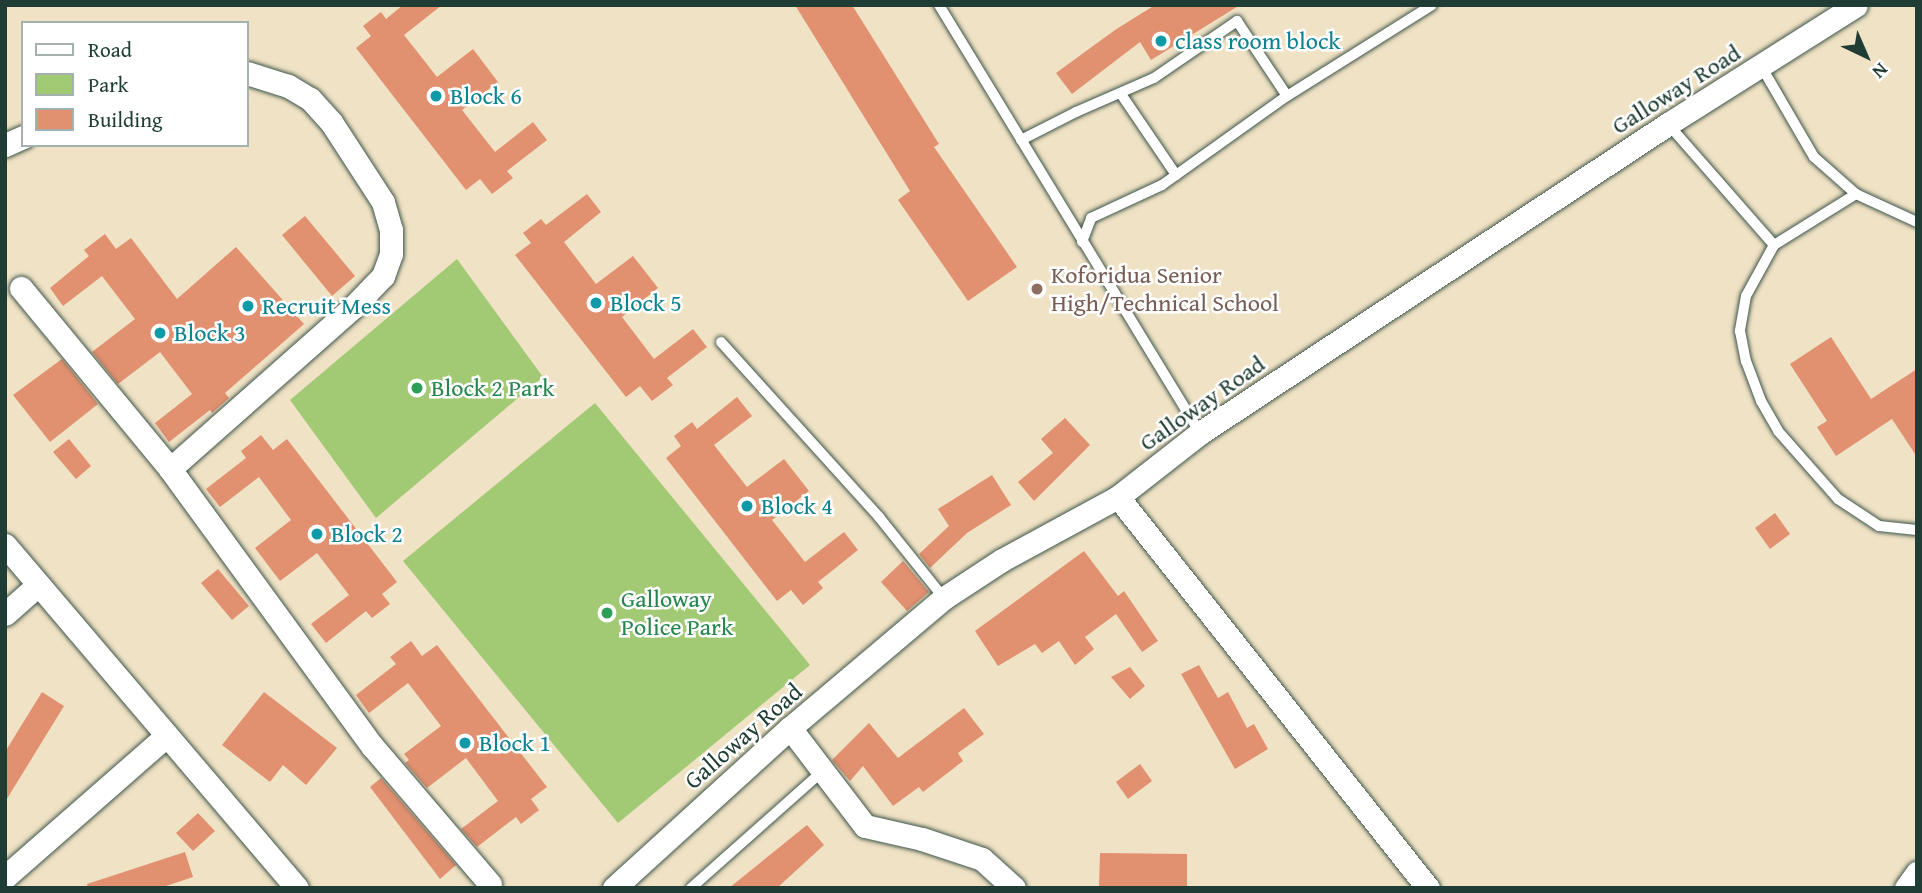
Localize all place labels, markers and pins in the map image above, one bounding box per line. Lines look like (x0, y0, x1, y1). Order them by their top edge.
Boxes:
place label: class room block (1175, 27, 1340, 55)
marker: class room block (1153, 33, 1169, 49)
place label: Block 6 (450, 82, 522, 110)
marker: Block 6 (428, 88, 444, 104)
place label: Koforidua Senior High/Technical School (1051, 261, 1279, 317)
marker: Koforidua Senior High/Technical School (1029, 281, 1045, 297)
place label: Block 5 (610, 289, 682, 317)
place label: Recruit Mess (262, 292, 391, 320)
marker: Block 5 (588, 295, 604, 311)
marker: Recruit Mess (240, 298, 256, 314)
place label: Block 3 (174, 319, 246, 347)
marker: Block 3 (152, 325, 168, 341)
place label: Block 2 Park (431, 374, 555, 402)
marker: Block 2 Park (409, 380, 425, 396)
place label: Block 4 (761, 492, 833, 520)
marker: Block 4 (739, 498, 755, 514)
place label: Block 2 (331, 520, 403, 548)
marker: Block 2 (309, 526, 325, 542)
place label: Galloway Police Park (621, 585, 733, 641)
marker: Galloway Police Park (599, 605, 615, 621)
place label: Block 1 (479, 729, 551, 757)
marker: Block 1 (457, 735, 473, 751)

